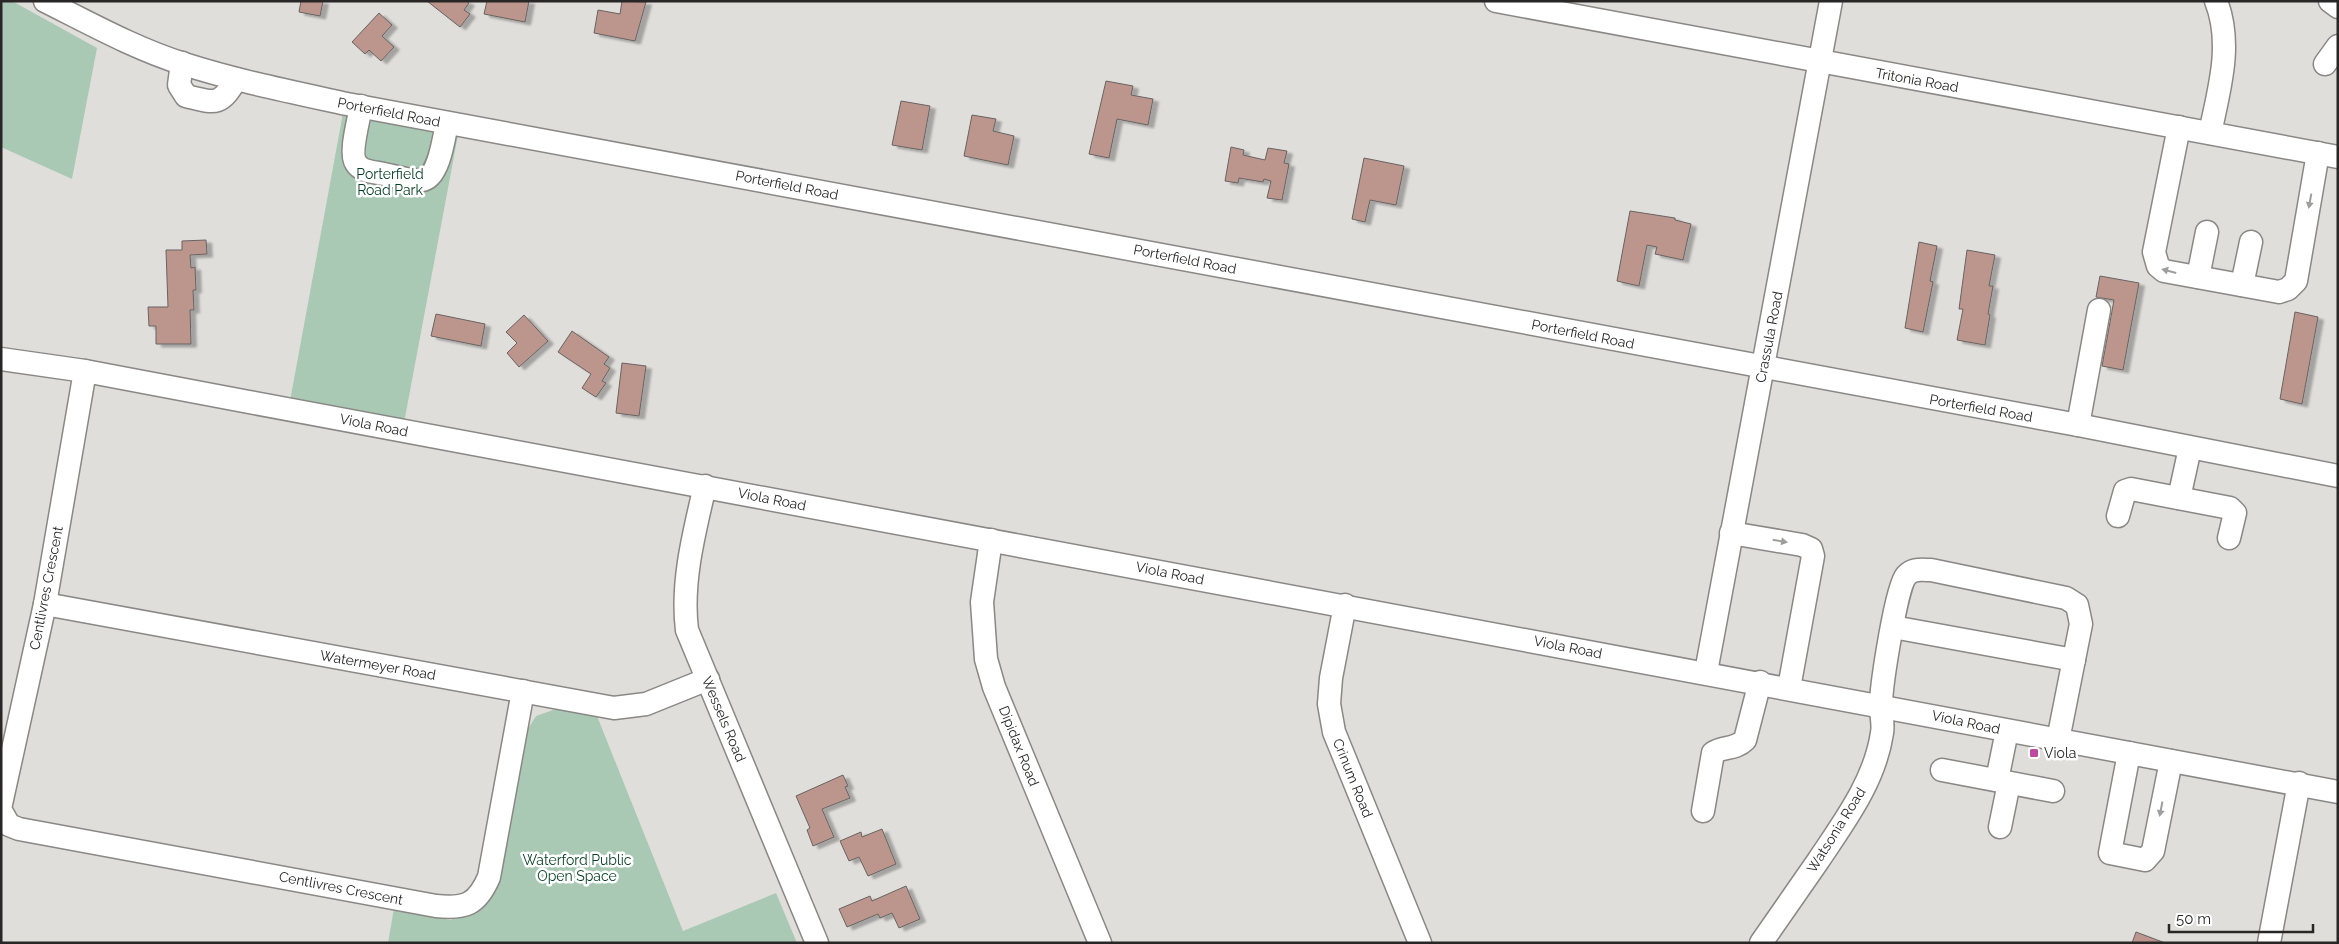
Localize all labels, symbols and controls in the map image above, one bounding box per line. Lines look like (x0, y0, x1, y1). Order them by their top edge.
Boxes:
street label: Tritonia Road (1874, 65, 1960, 95)
street label: Porterfield Road (336, 94, 442, 130)
park label: Porterfield Road Park (356, 166, 424, 198)
street label: Porterfield Road (734, 167, 840, 203)
one-way arrow (2305, 193, 2313, 209)
street label: Porterfield Road (1132, 241, 1238, 277)
one-way arrow (2161, 267, 2177, 275)
street label: Crassula Road (1752, 290, 1786, 384)
street label: Porterfield Road (1530, 316, 1636, 352)
street label: Porterfield Road (1928, 391, 2034, 425)
street label: Viola Road (338, 411, 410, 439)
street label: Viola Road (736, 485, 808, 513)
street label: Centlivres Crescent (26, 524, 66, 651)
one-way arrow (1772, 537, 1788, 545)
street label: Viola Road (1134, 559, 1206, 587)
street label: Viola Road (1532, 633, 1604, 661)
street label: Watermeyer Road (319, 647, 437, 683)
street label: Wessels Road (699, 674, 749, 764)
street label: Dipidax Road (996, 703, 1042, 789)
street label: Viola Road (1930, 707, 2002, 737)
street label: Crinum Road (1330, 736, 1376, 820)
place label: Viola (2044, 745, 2076, 761)
marker: Viola (2028, 747, 2040, 759)
street label: Watsonia Road (1803, 785, 1869, 875)
one-way arrow (2157, 801, 2165, 817)
park label: Waterford Public Open Space (522, 852, 632, 884)
street label: Centlivres Crescent (278, 868, 405, 908)
scale bar (2169, 902, 2313, 934)
text: 50 m (2176, 910, 2211, 928)

